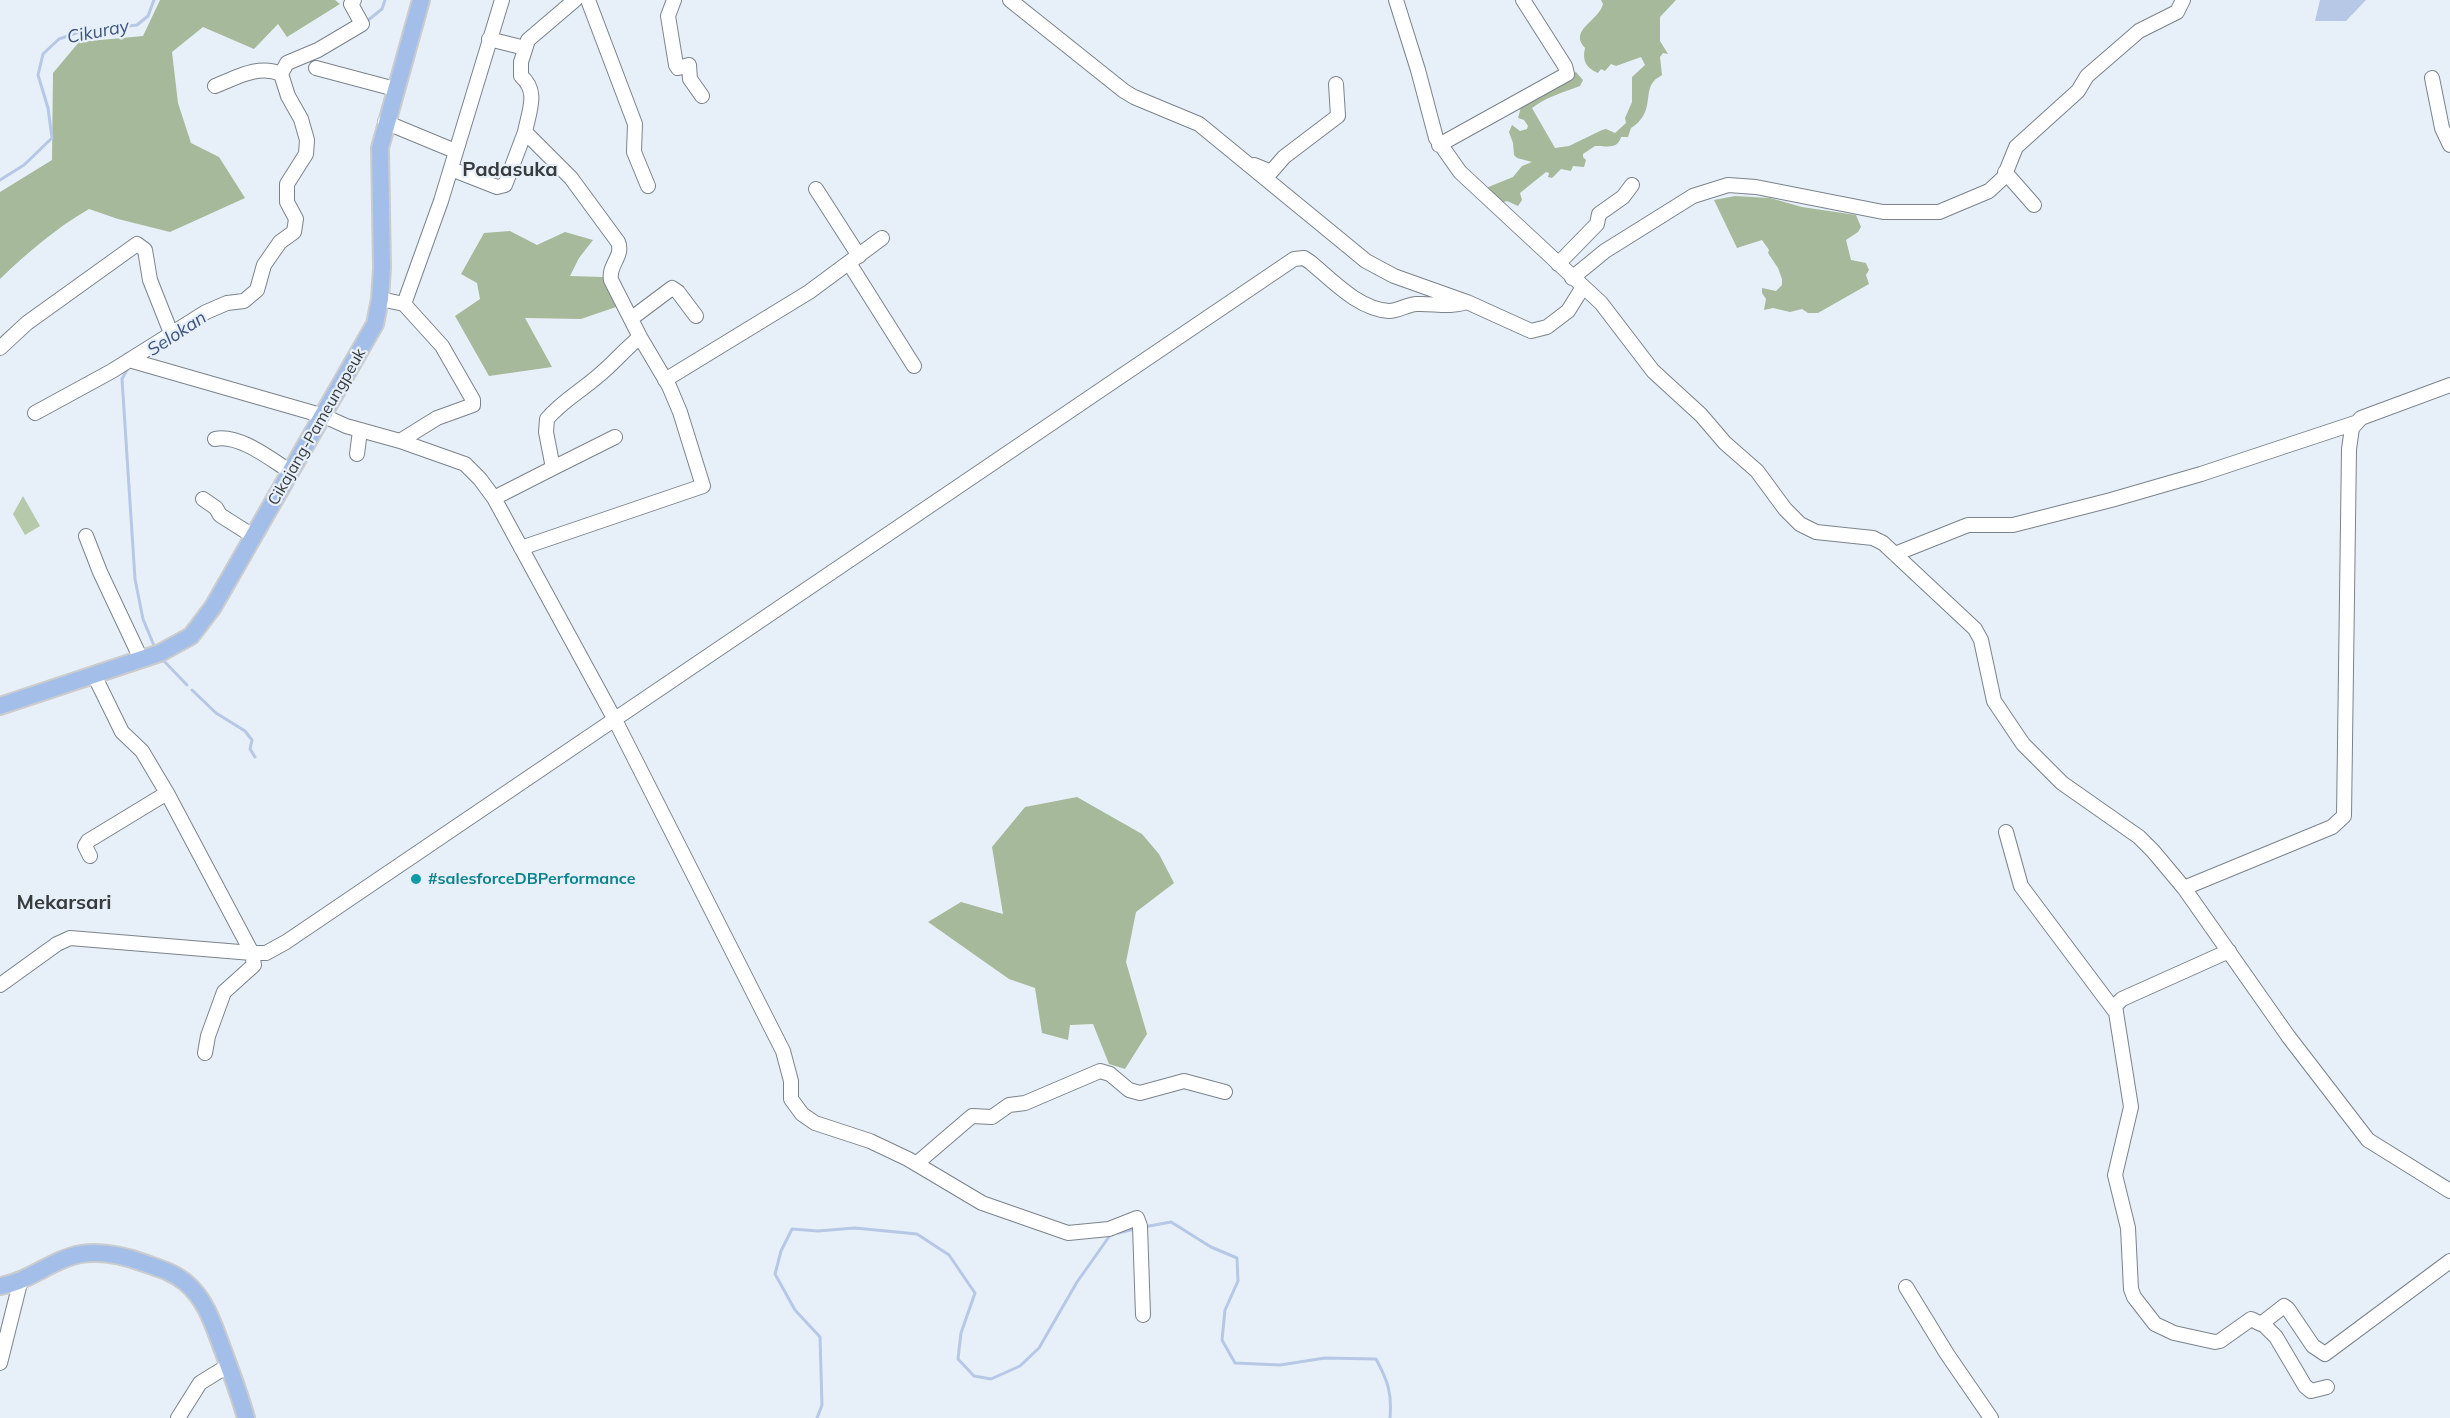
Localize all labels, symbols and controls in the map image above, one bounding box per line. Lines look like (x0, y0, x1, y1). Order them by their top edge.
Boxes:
water label: Cikuray (65, 15, 131, 49)
district label: Padasuka (462, 158, 558, 182)
water label: Selokan (143, 307, 211, 361)
street label: Cikajang-Pameungpeuk (264, 345, 370, 509)
place label: #salesforceDBPerformance (428, 869, 636, 889)
marker: #salesforceDBPerformance (409, 872, 423, 886)
district label: Mekarsari (17, 891, 111, 915)

